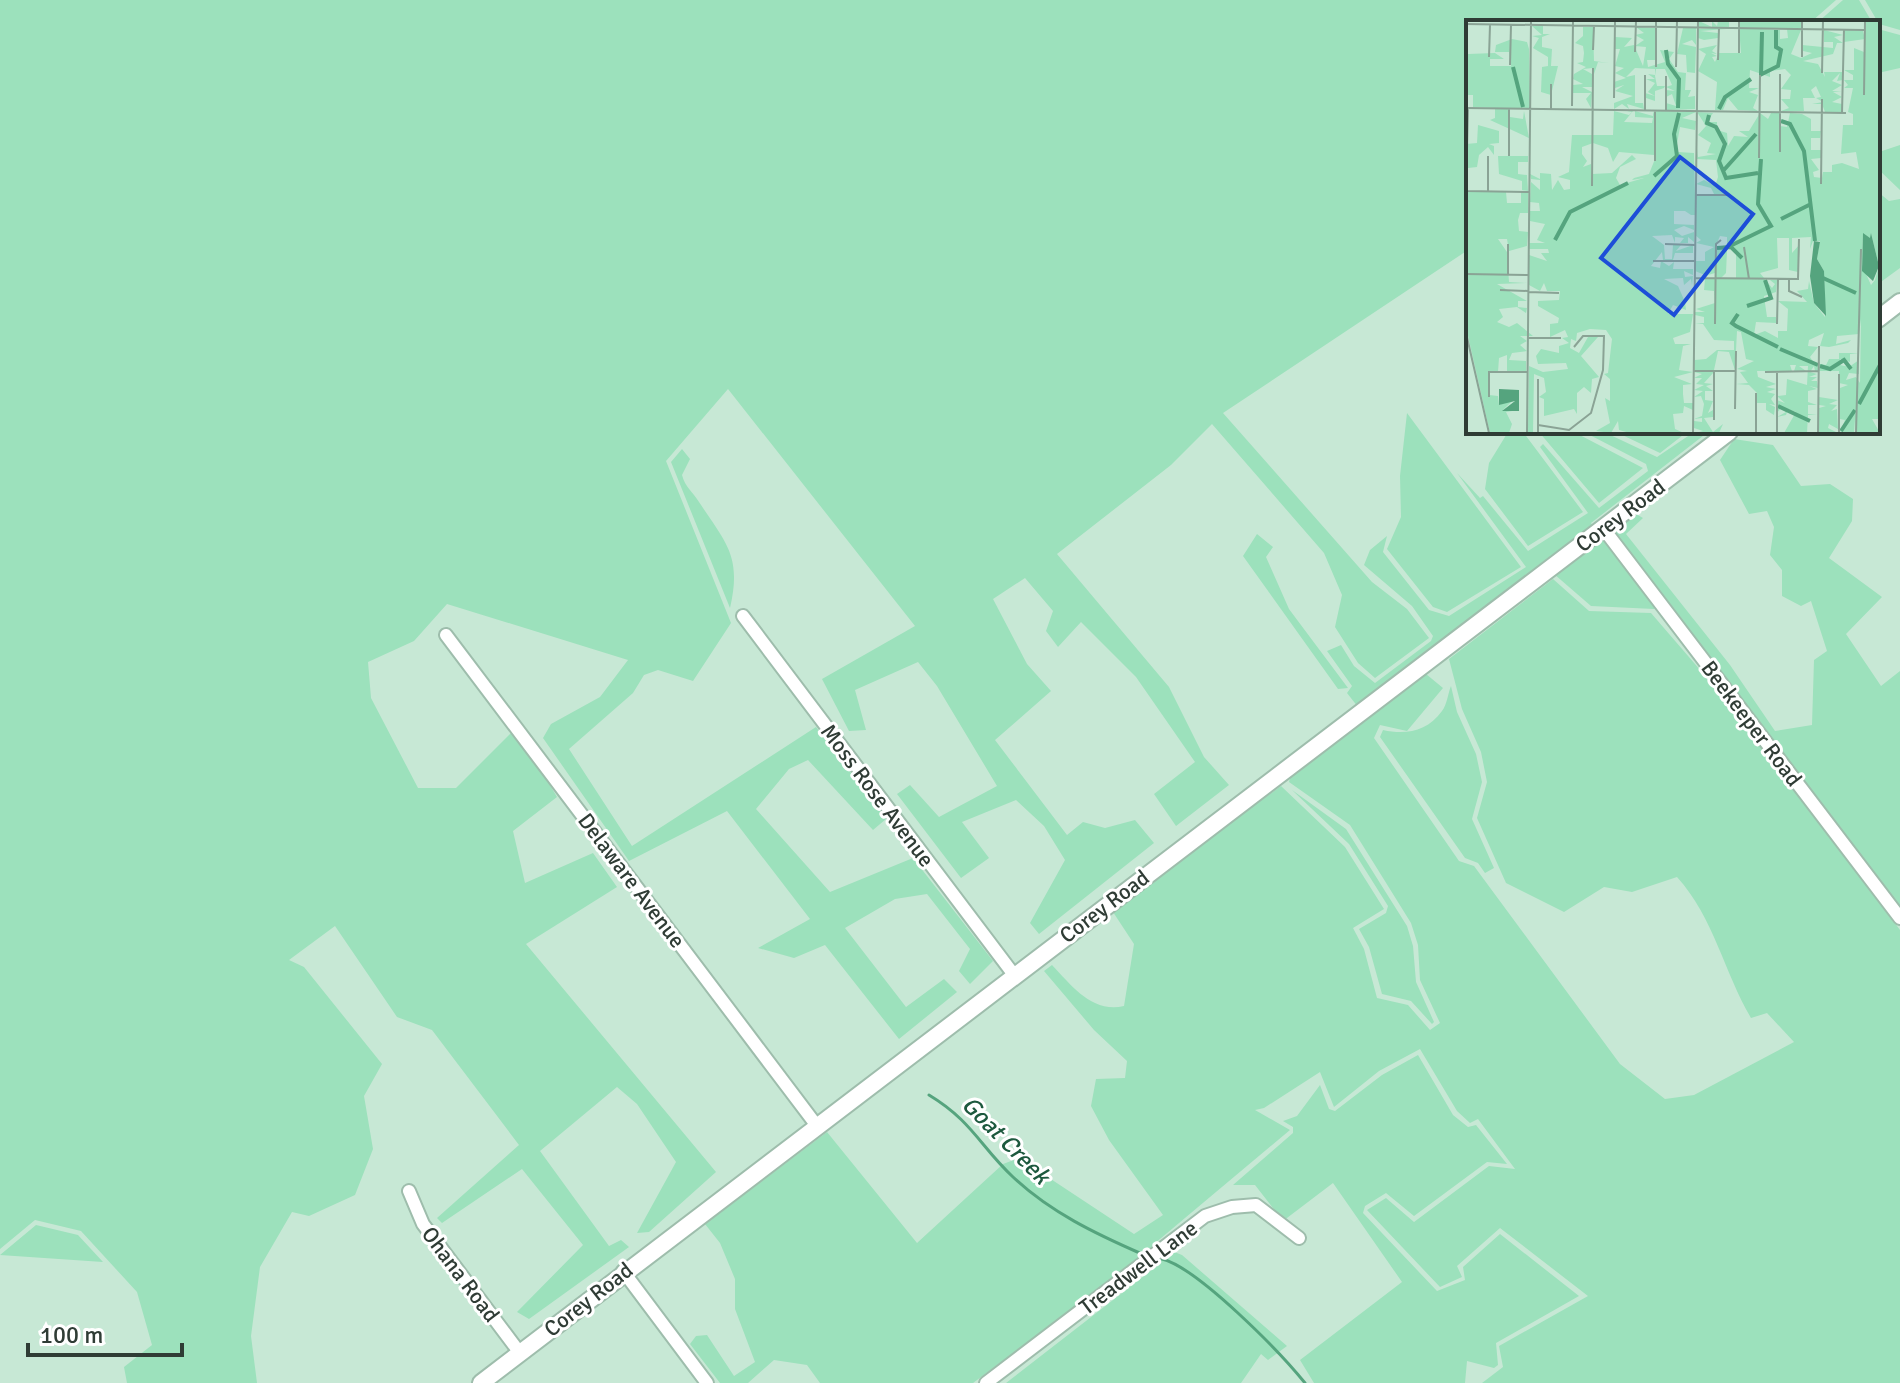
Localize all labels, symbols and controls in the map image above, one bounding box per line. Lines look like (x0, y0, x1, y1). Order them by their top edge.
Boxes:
inset map (1466, 20, 1880, 434)
street label: Corey Road (1570, 473, 1670, 558)
street label: Beekeeper Road (1695, 655, 1808, 792)
street label: Moss Rose Avenue (815, 719, 940, 872)
street label: Delaware Avenue (572, 808, 691, 953)
street label: Corey Road (1054, 864, 1154, 949)
water label: Goat Creek (956, 1090, 1058, 1192)
street label: Treadwell Lane (1074, 1214, 1203, 1321)
street label: Ohana Road (416, 1221, 505, 1327)
street label: Corey Road (539, 1256, 638, 1342)
scale bar (28, 1307, 182, 1357)
text: 100 m (40, 1320, 103, 1350)

